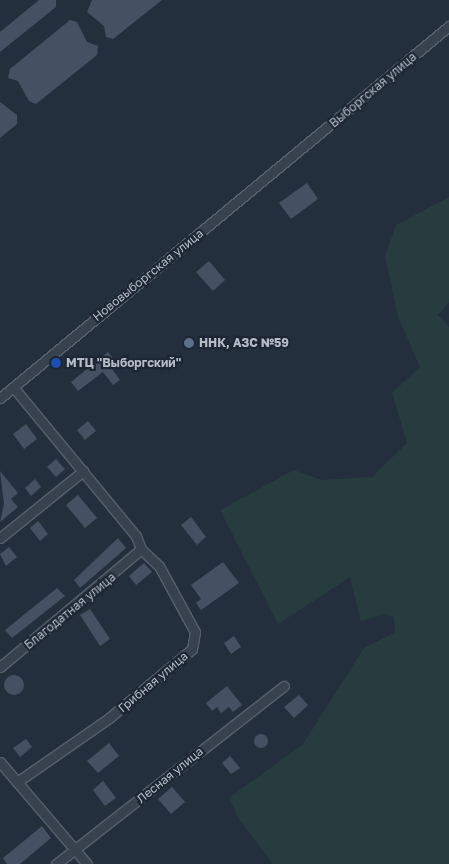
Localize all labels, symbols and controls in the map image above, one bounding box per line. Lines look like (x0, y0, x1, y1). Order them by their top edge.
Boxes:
street label: Выборгская улица (327, 49, 419, 131)
street label: Нововыборгская улица (90, 226, 206, 324)
place label: ННК, АЗС №59 (199, 336, 289, 350)
marker: ННК, АЗС №59 (183, 337, 195, 349)
place label: МТЦ "Выборгский" (66, 356, 181, 370)
marker: МТЦ "Выборгский" (50, 357, 62, 369)
street label: Благодатная улица (21, 570, 119, 652)
street label: Грибная улица (115, 649, 191, 715)
street label: Лесная улица (134, 744, 206, 806)

